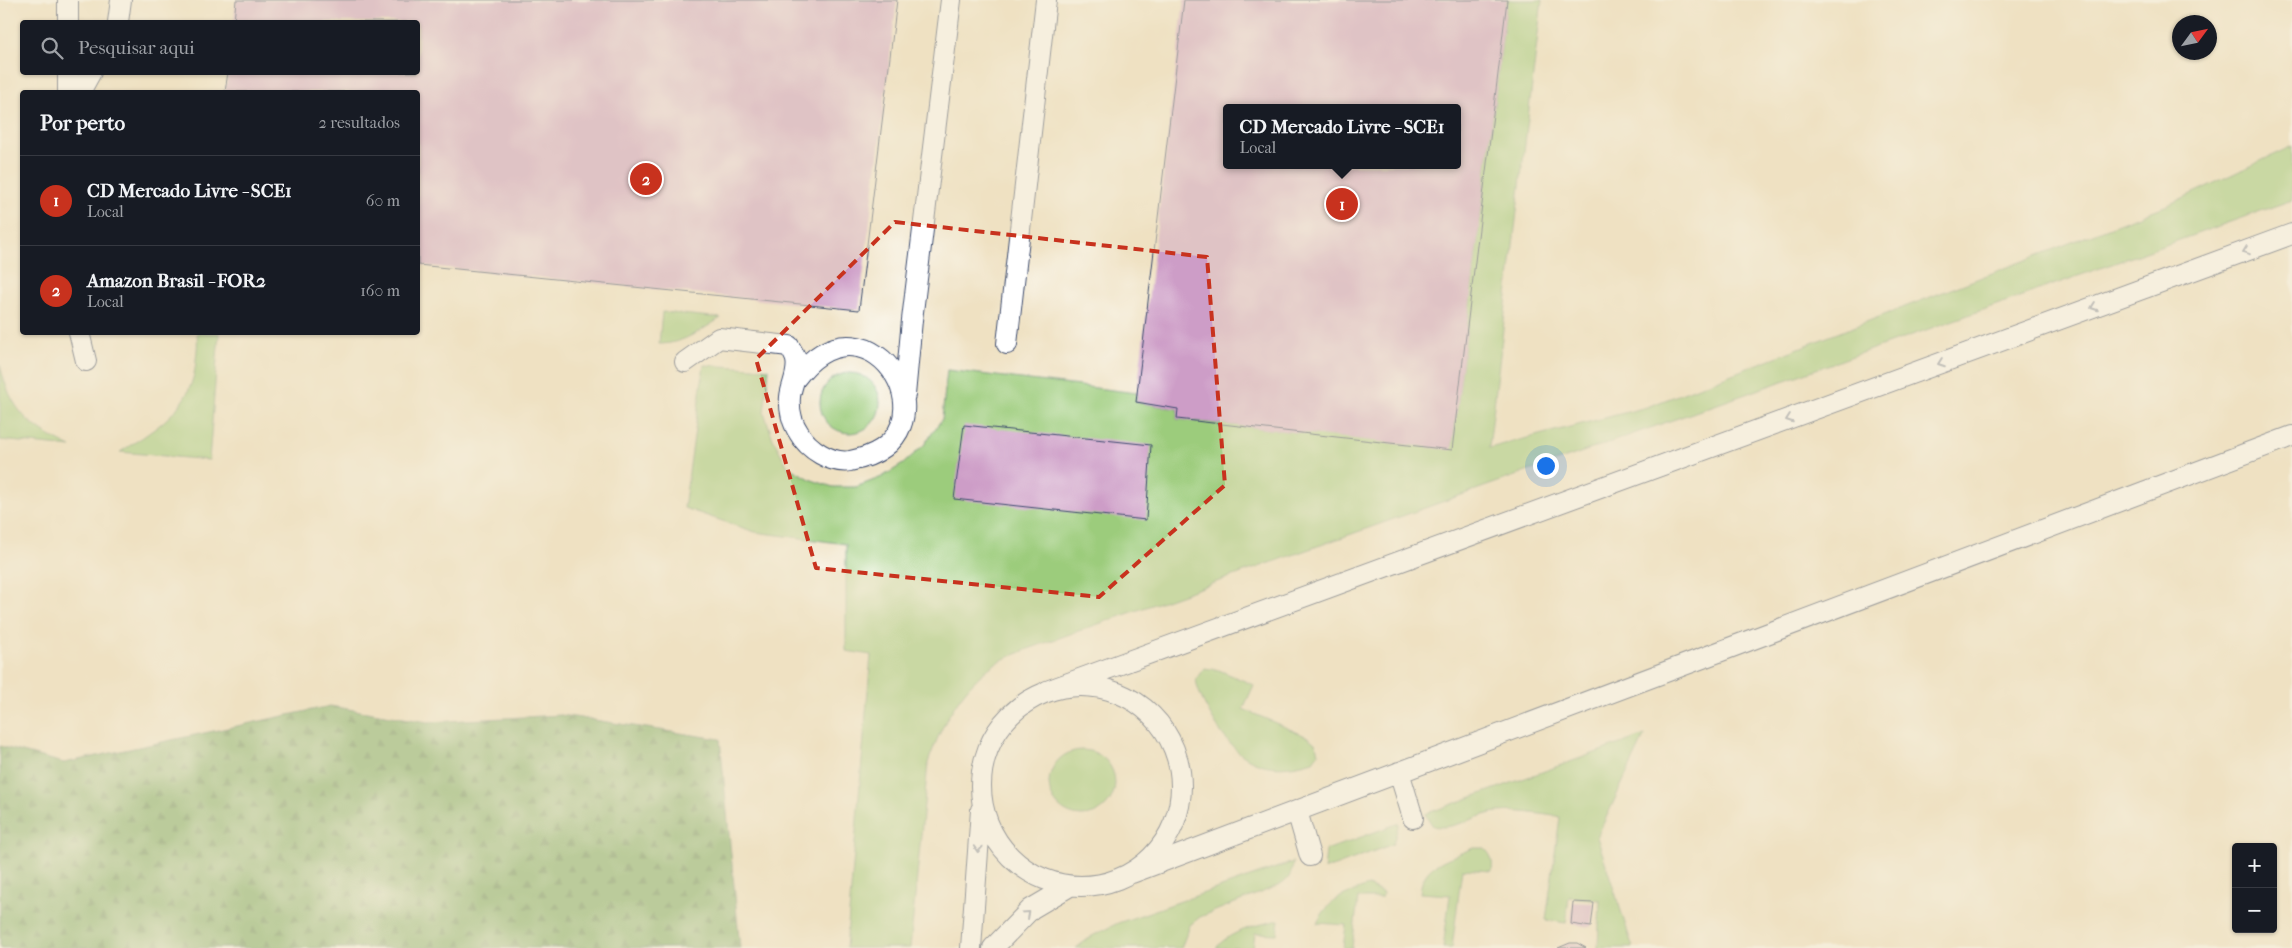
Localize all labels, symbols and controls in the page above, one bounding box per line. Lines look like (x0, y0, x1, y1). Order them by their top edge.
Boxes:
north arrow (2172, 15, 2217, 60)
search box (20, 20, 420, 75)
icon: search (38, 34, 66, 62)
text: Pesquisar aqui (78, 37, 195, 59)
popup (1223, 104, 1461, 169)
text: Por perto (40, 111, 125, 135)
text: 2 resultados (319, 113, 400, 132)
text: CD Mercado Livre - SCE1 (1240, 116, 1444, 138)
text: Local (1240, 138, 1276, 157)
pin: 2 (630, 160, 662, 198)
text: CD Mercado Livre - SCE1 (87, 180, 292, 202)
pin: 1 (1326, 185, 1358, 223)
text: 1 (53, 191, 59, 210)
text: 60 m (366, 191, 400, 210)
text: Local (87, 202, 124, 221)
one-way arrow (2242, 245, 2251, 255)
text: Amazon Brasil - FOR2 (87, 270, 266, 292)
text: 2 (52, 281, 60, 300)
text: 160 m (360, 281, 400, 300)
text: Local (87, 292, 124, 311)
one-way arrow (2090, 301, 2098, 311)
one-way arrow (1937, 357, 1946, 367)
one-way arrow (1785, 413, 1793, 423)
your location (1533, 453, 1559, 479)
map controls (2232, 843, 2277, 933)
button: + (2232, 843, 2277, 888)
one-way arrow (972, 846, 983, 854)
button: − (2232, 888, 2277, 933)
one-way arrow (1022, 911, 1031, 920)

